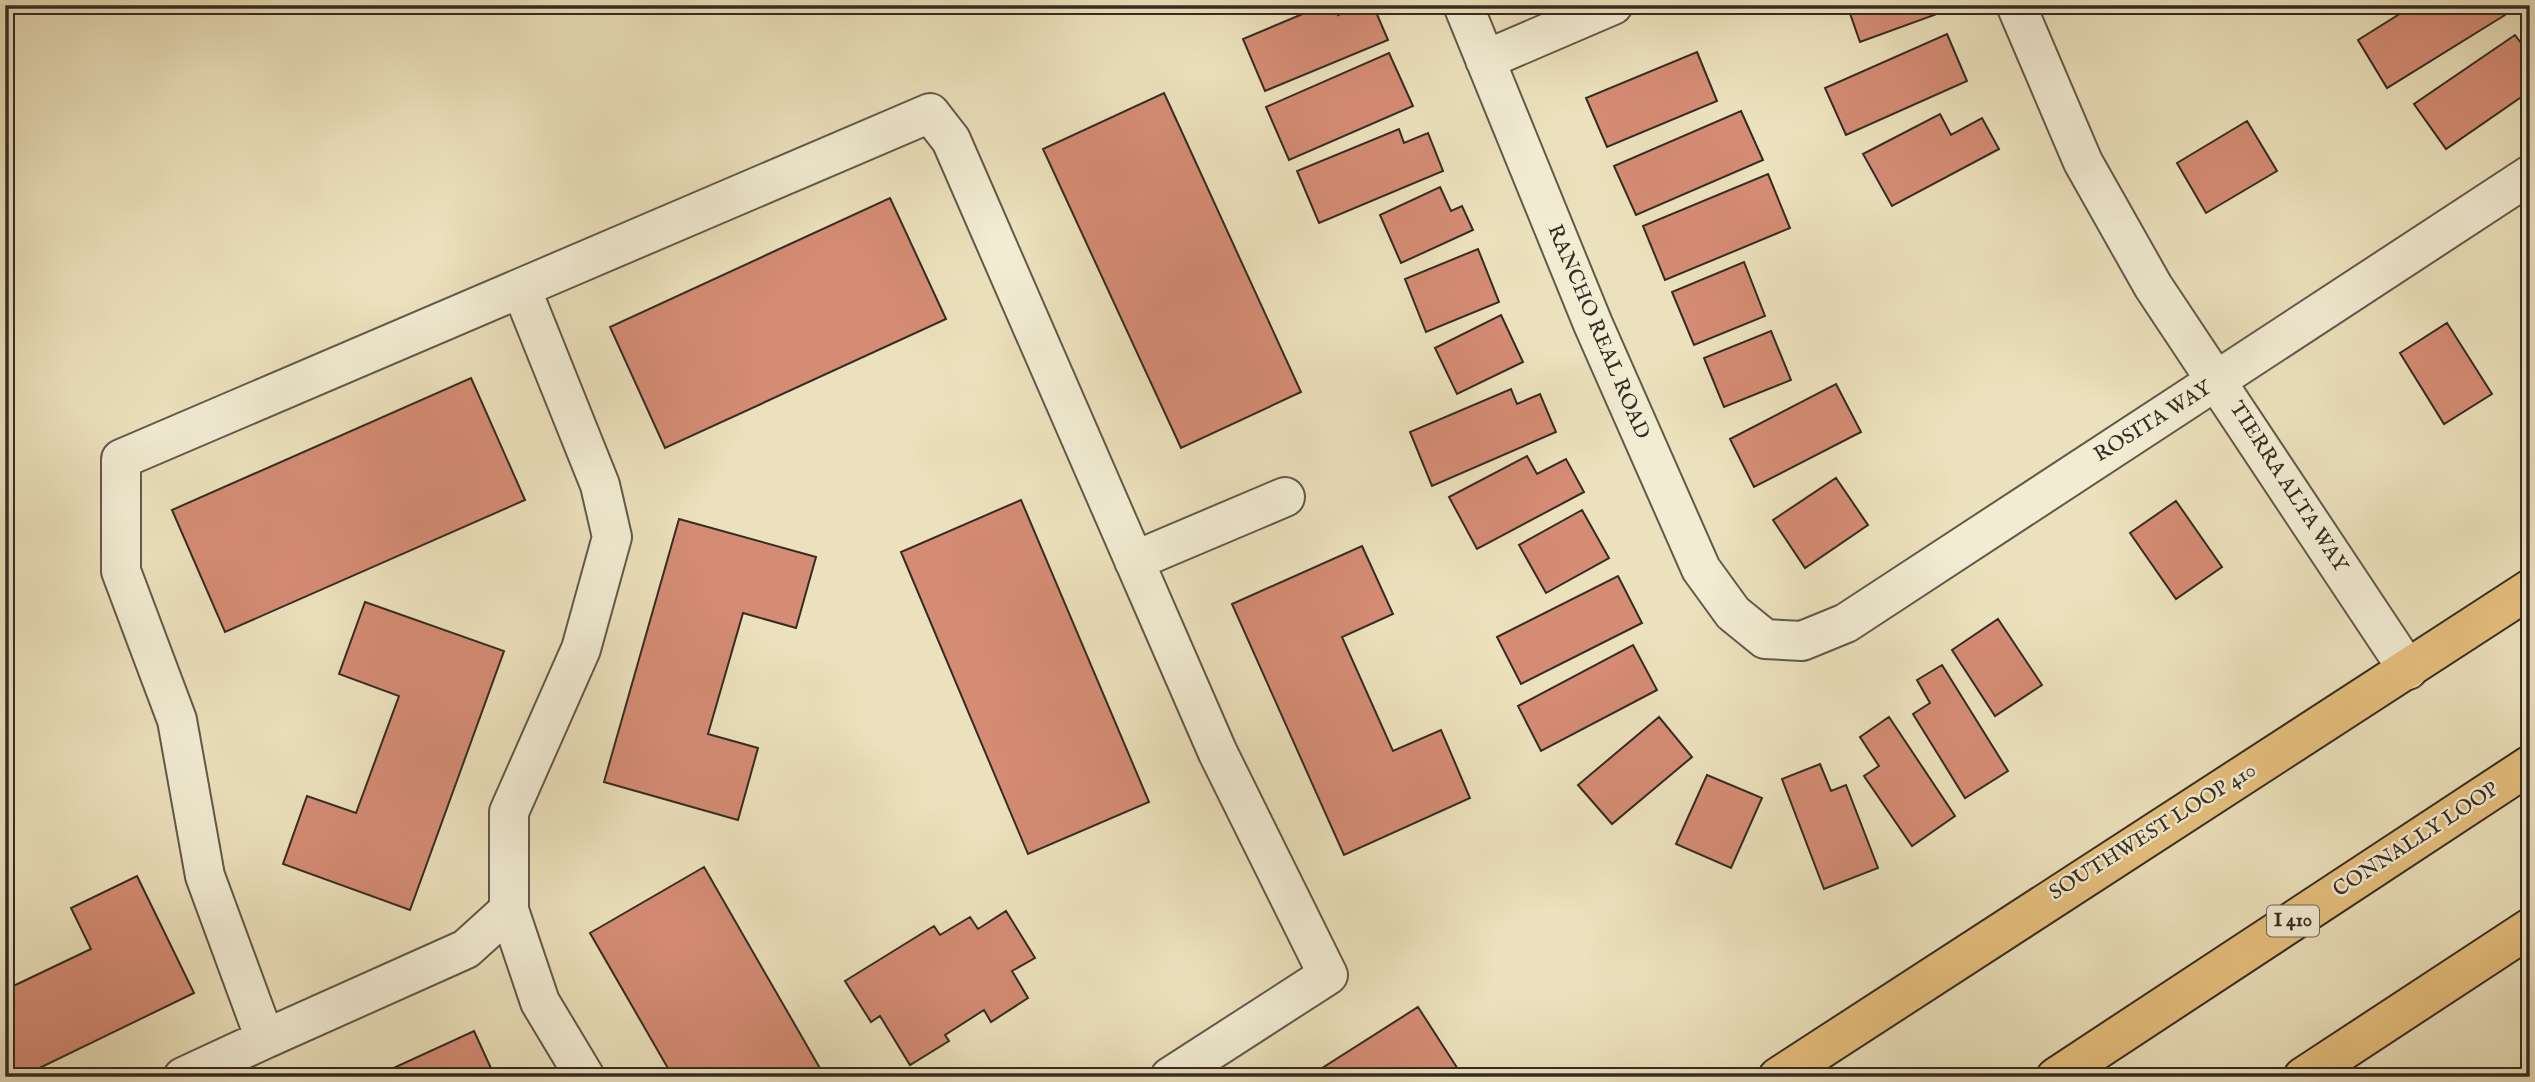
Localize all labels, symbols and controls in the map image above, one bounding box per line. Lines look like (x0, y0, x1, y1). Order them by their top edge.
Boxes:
street label: RANCHO REAL ROAD (1541, 221, 1655, 443)
street label: ROSITA WAY (2089, 374, 2218, 469)
street label: TIERRA ALTA WAY (2223, 396, 2354, 579)
street label: SOUTHWEST LOOP 410 (2044, 757, 2262, 907)
street label: CONNALLY LOOP (2328, 776, 2504, 904)
road number: I 410 (2267, 906, 2319, 937)

